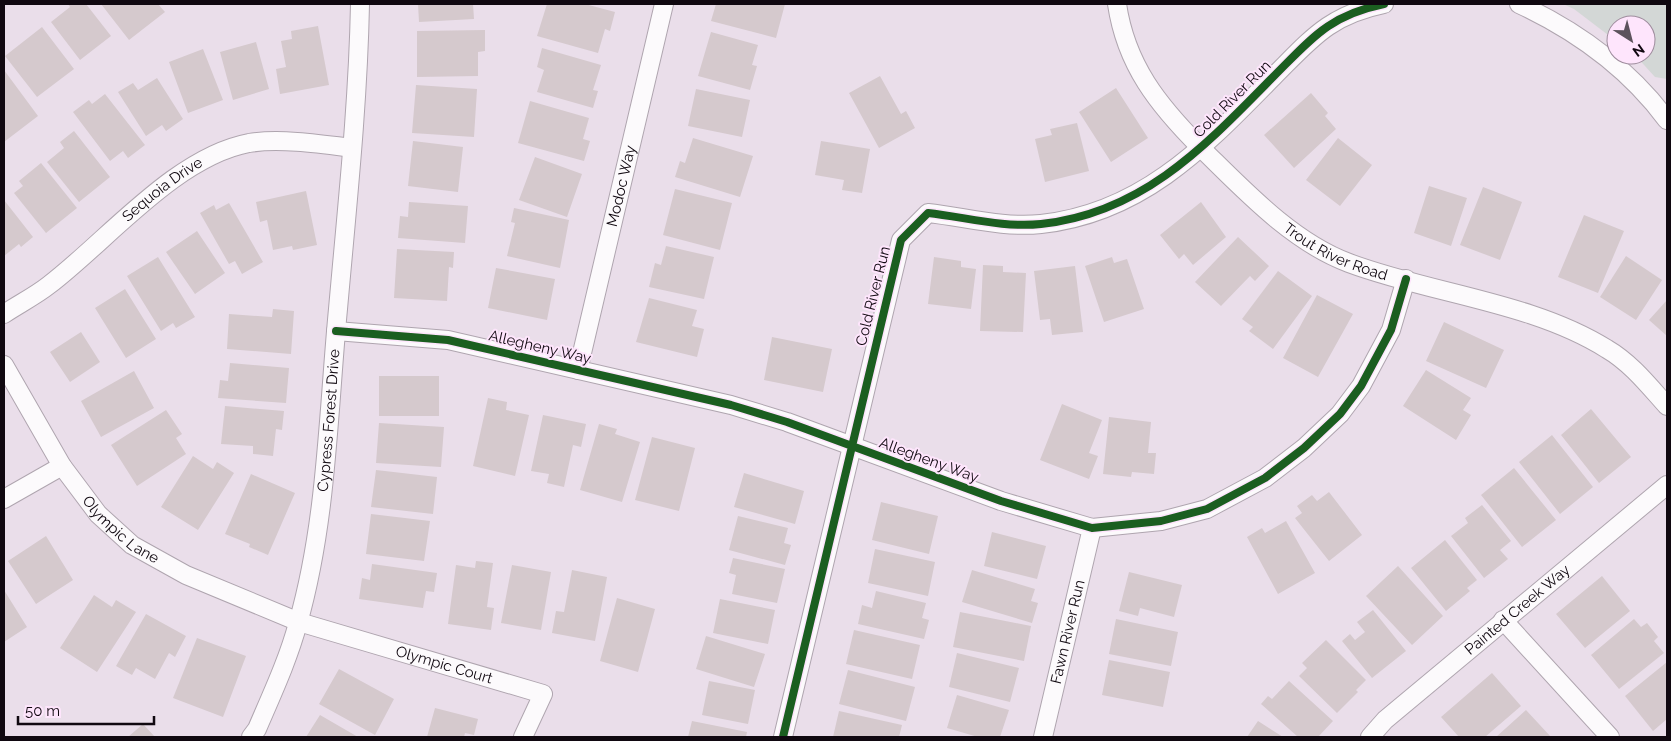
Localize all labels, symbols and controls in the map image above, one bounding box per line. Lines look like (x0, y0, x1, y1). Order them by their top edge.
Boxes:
north arrow (1606, 15, 1656, 65)
text: N (1630, 41, 1648, 60)
street label: Cold River Run (1190, 57, 1274, 141)
street label: Modoc Way (603, 144, 639, 228)
street label: Sequoia Drive (118, 153, 206, 226)
street label: Trout River Road (1280, 219, 1390, 284)
street label: Cold River Run (852, 244, 894, 348)
street label: Allegheny Way (487, 326, 593, 368)
street label: Cypress Forest Drive (314, 348, 344, 493)
street label: Allegheny Way (877, 434, 981, 486)
street label: Olympic Lane (78, 492, 162, 567)
street label: Painted Creek Way (1461, 561, 1574, 659)
street label: Fawn River Run (1047, 578, 1089, 686)
street label: Olympic Court (394, 642, 495, 688)
scale bar (18, 694, 154, 726)
text: 50 m (25, 702, 60, 720)

